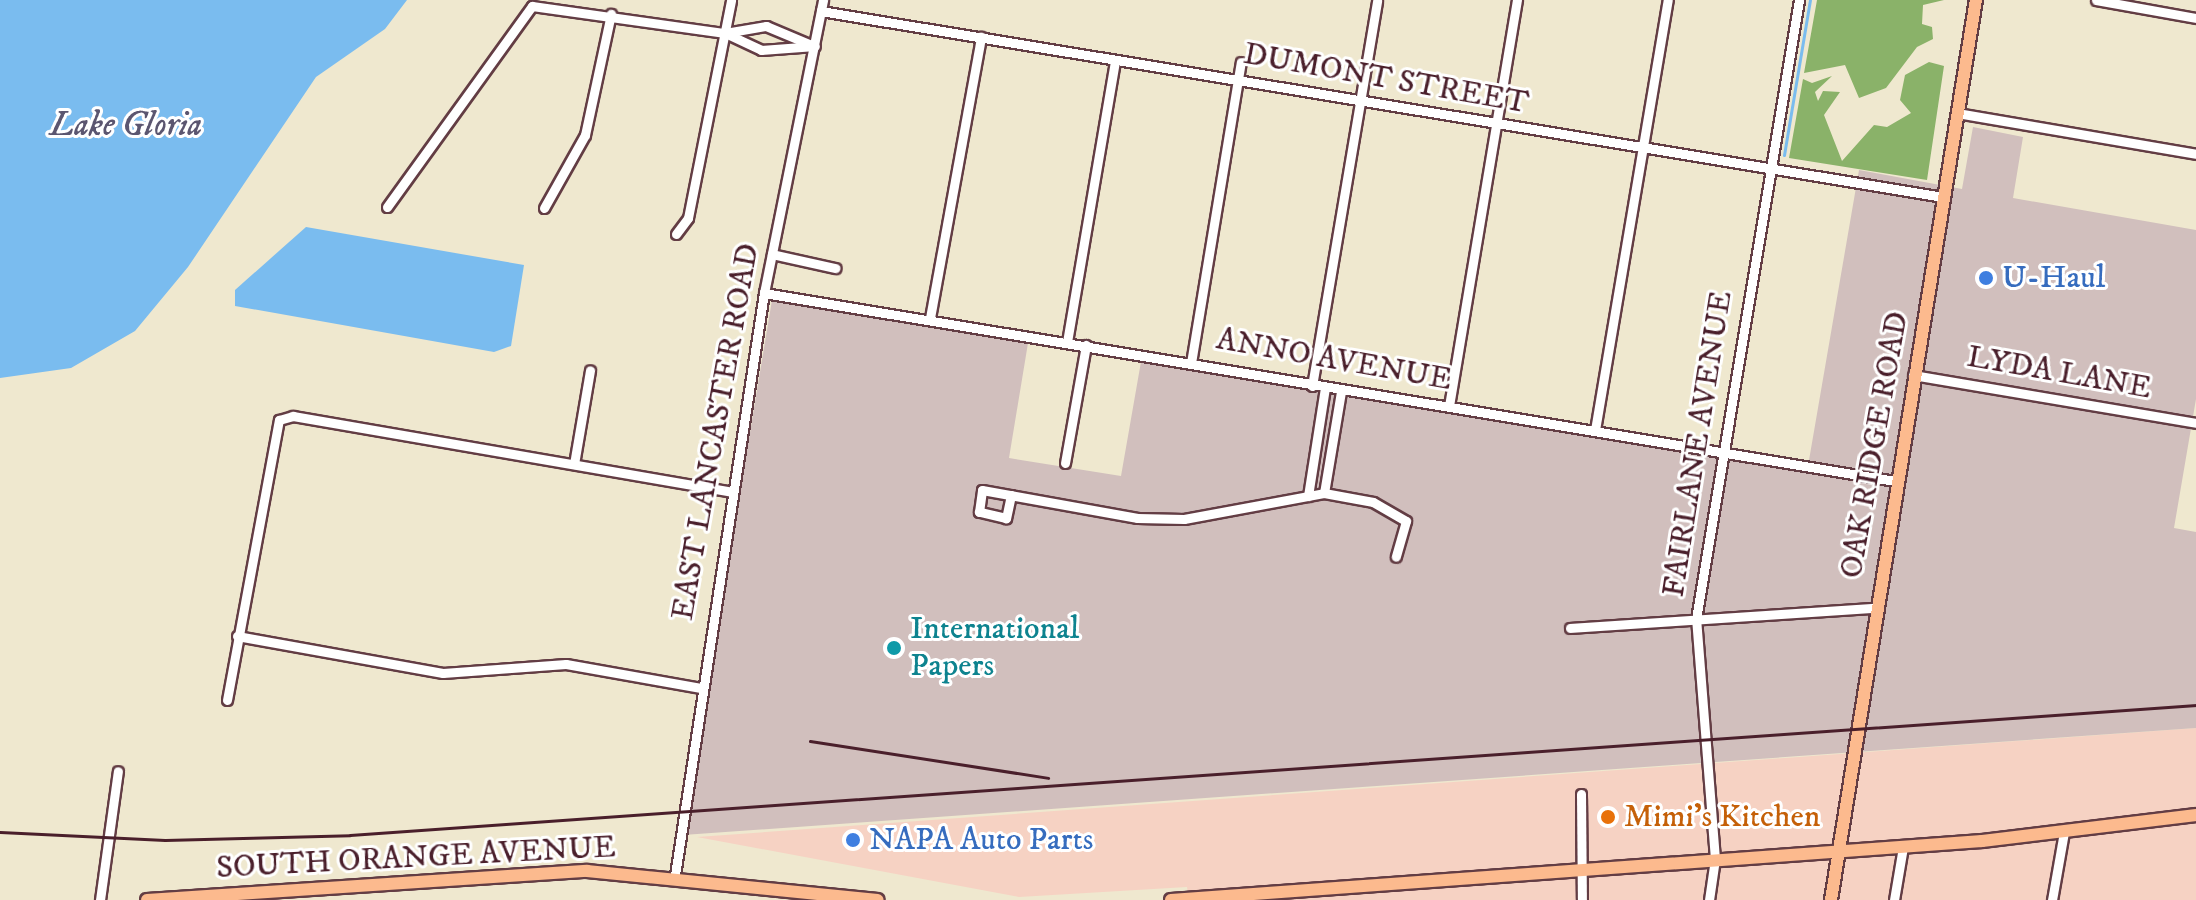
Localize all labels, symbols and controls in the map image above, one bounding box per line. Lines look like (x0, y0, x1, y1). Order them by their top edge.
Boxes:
street label: DUMONT STREET (1240, 35, 1532, 123)
water label: Lake Gloria (50, 106, 202, 146)
street label: EAST LANCASTER ROAD (664, 241, 768, 623)
place label: U-Haul (2002, 259, 2105, 297)
marker: U-Haul (1977, 269, 1995, 287)
street label: FAIRLANE AVENUE (1655, 288, 1741, 600)
street label: OAK RIDGE ROAD (1833, 309, 1917, 581)
street label: ANNO AVENUE (1213, 320, 1455, 400)
street label: LYDA LANE (1964, 338, 2154, 408)
place label: International Papers (910, 611, 1079, 686)
marker: International Papers (885, 639, 903, 657)
place label: Mimi's Kitchen (1624, 798, 1820, 836)
marker: Mimi's Kitchen (1599, 808, 1617, 826)
place label: NAPA Auto Parts (869, 821, 1093, 859)
street label: SOUTH ORANGE AVENUE (215, 828, 617, 888)
marker: NAPA Auto Parts (844, 831, 862, 849)

